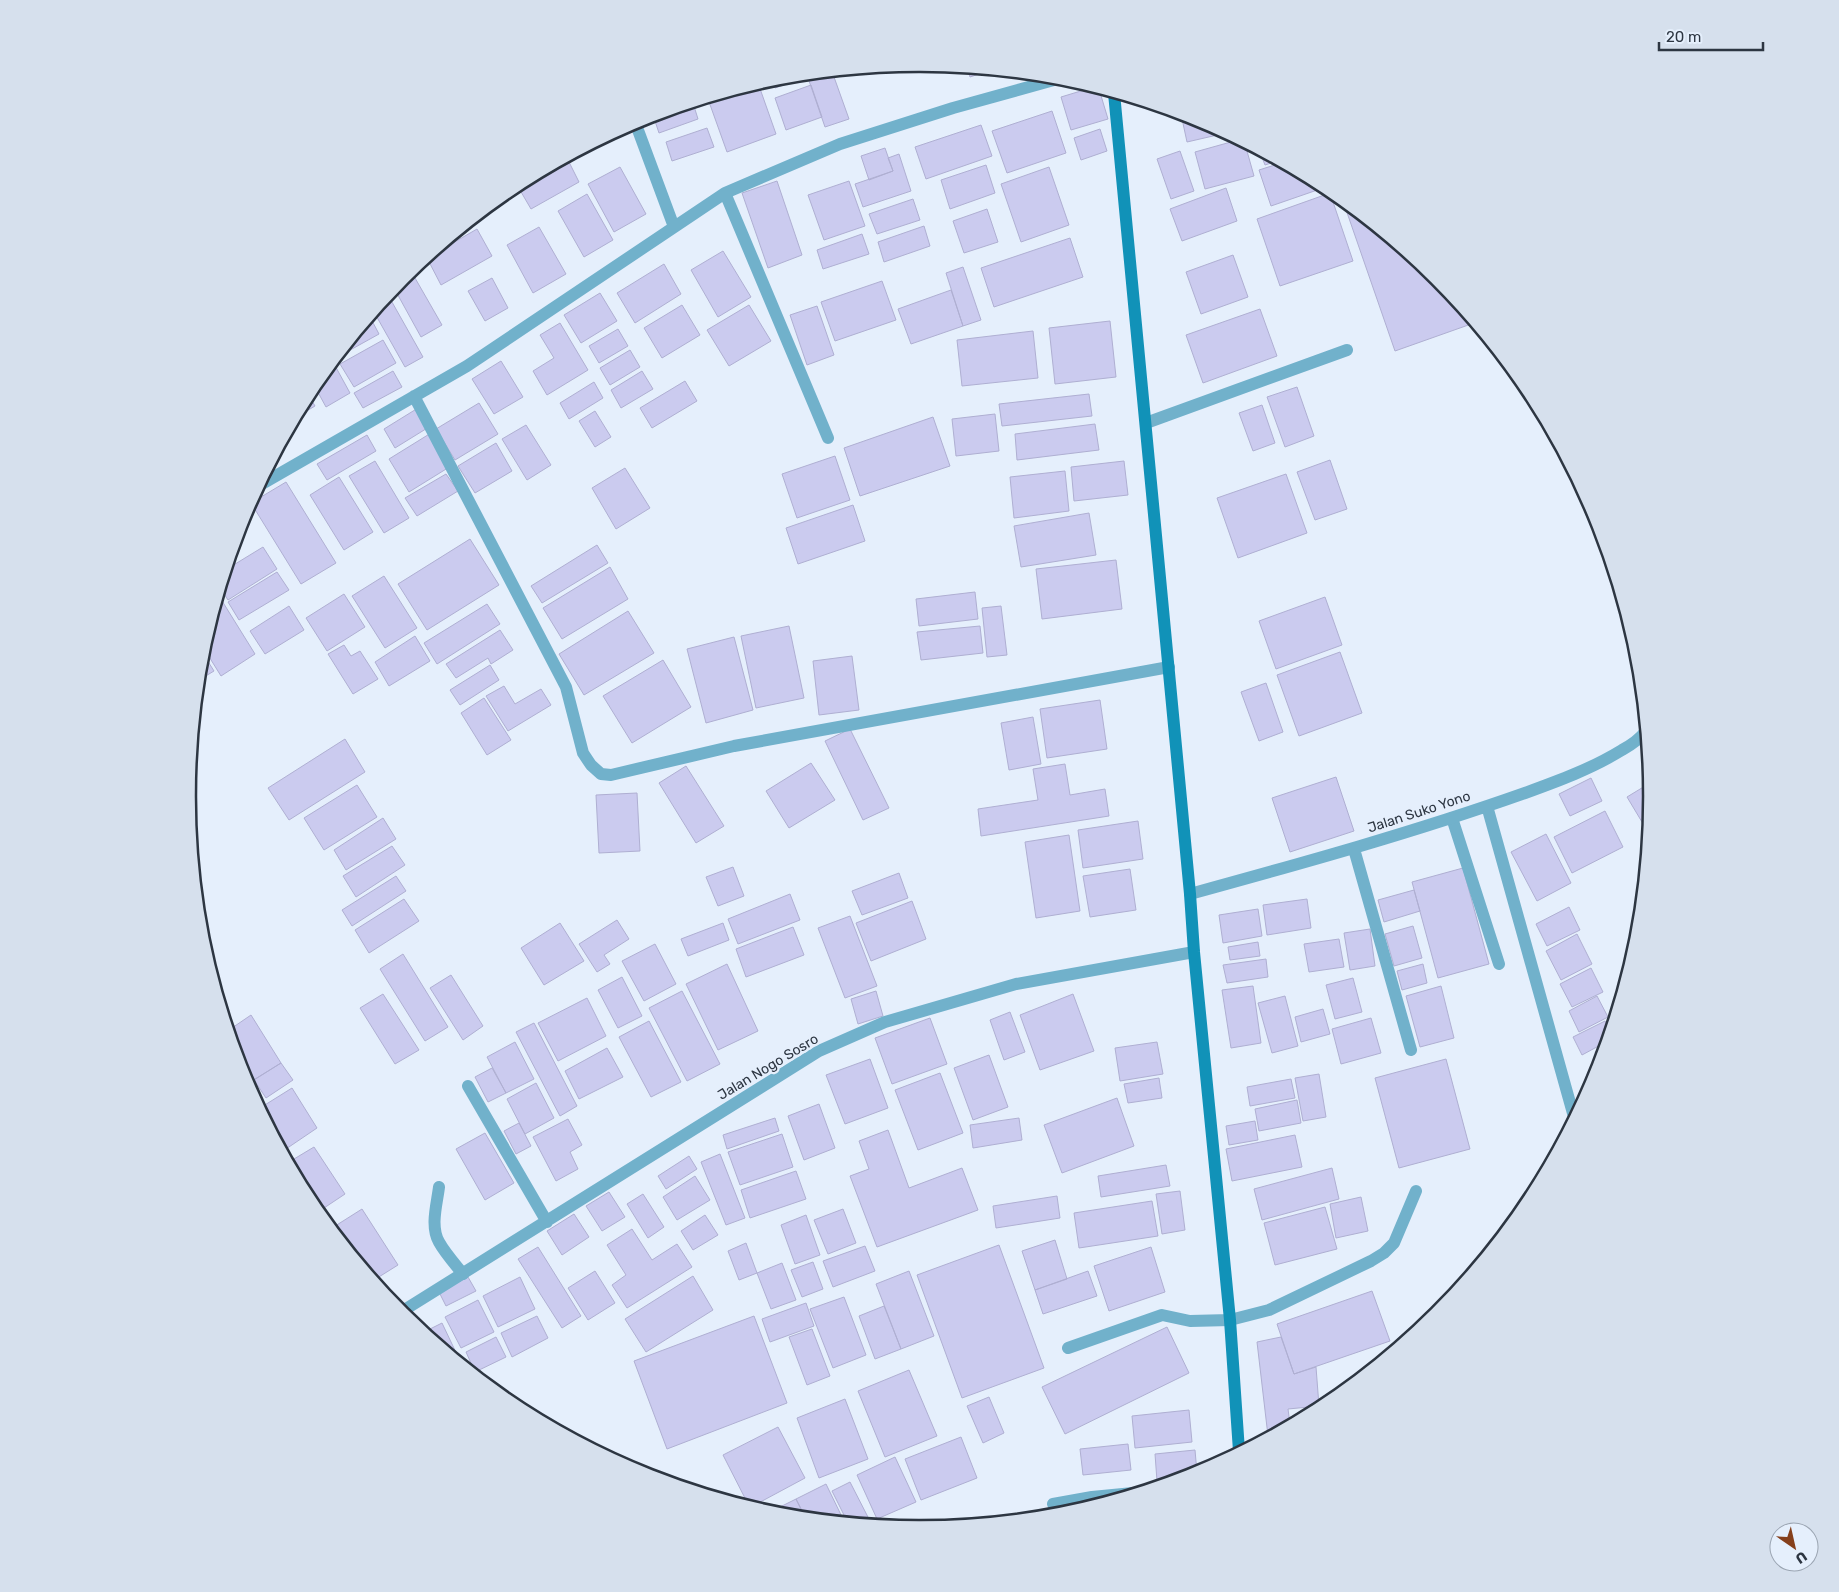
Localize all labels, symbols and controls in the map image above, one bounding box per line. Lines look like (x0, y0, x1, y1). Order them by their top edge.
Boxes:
scale bar (1659, 20, 1763, 52)
text: 20 m (1666, 28, 1701, 46)
street label: Jalan Suko Yono (1365, 787, 1473, 837)
street label: Jalan Nogo Sosro (715, 1030, 821, 1104)
north arrow (1769, 1522, 1819, 1572)
text: U (1792, 1547, 1810, 1567)

